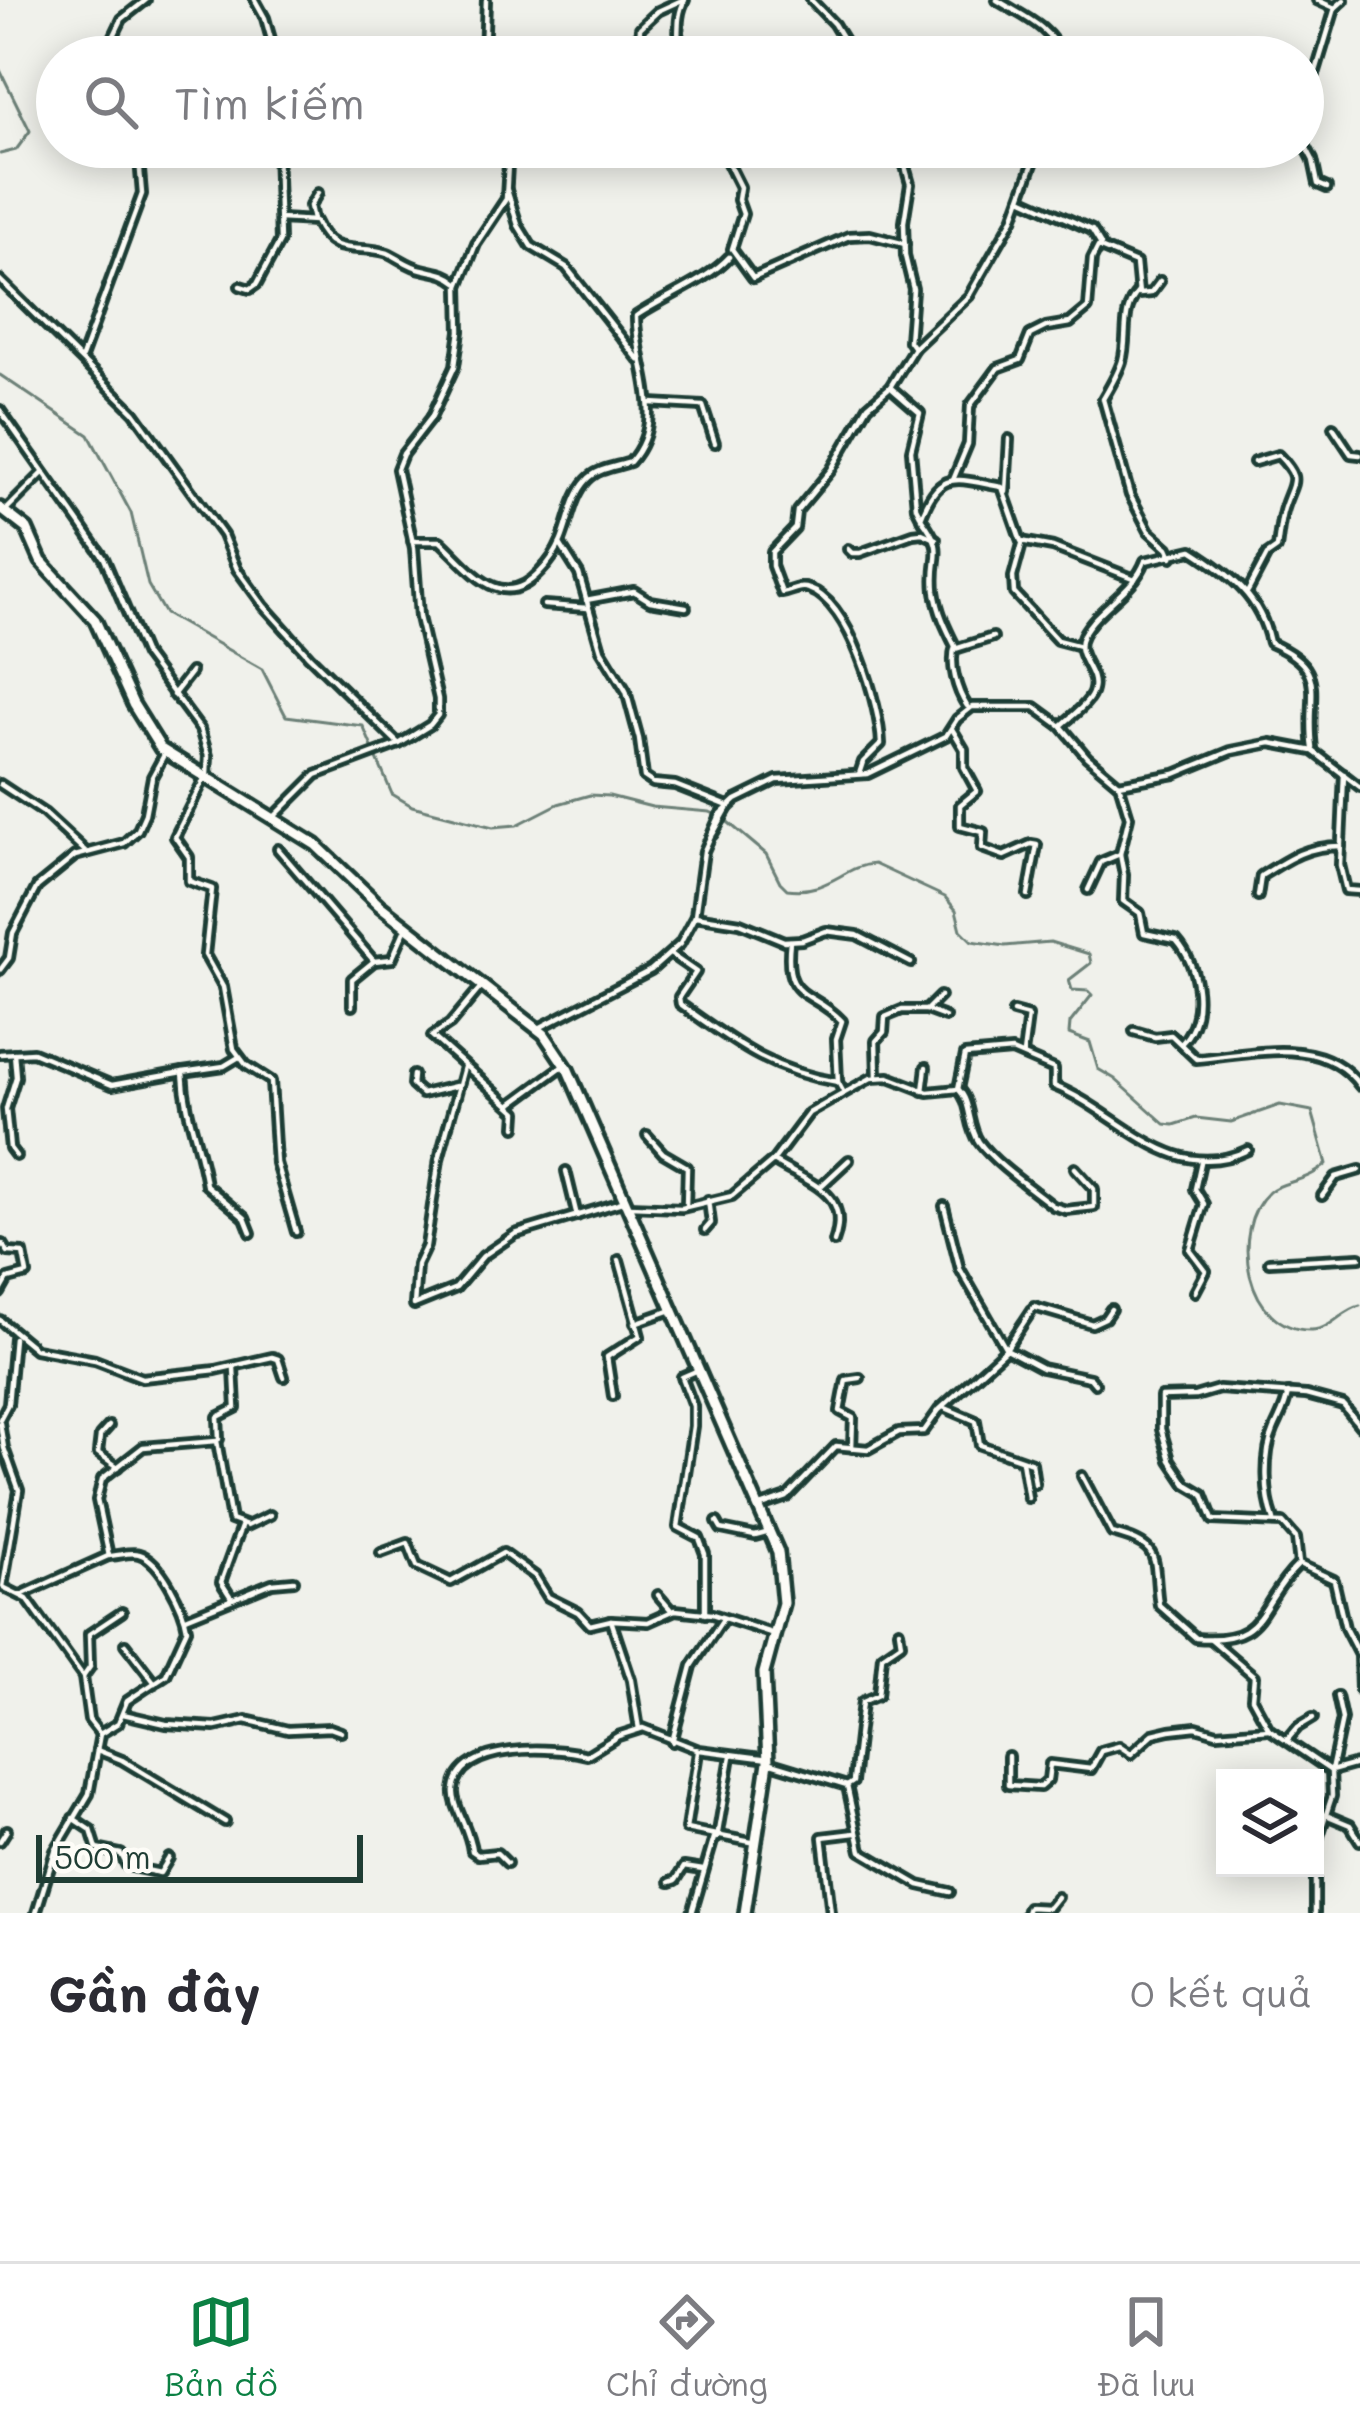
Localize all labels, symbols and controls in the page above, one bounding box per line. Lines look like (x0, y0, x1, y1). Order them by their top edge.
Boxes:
search box (36, 36, 1324, 168)
icon: search (78, 69, 144, 135)
text: Tìm kiếm (174, 73, 365, 131)
map controls (1216, 1769, 1324, 1877)
button: layers (1216, 1769, 1324, 1877)
scale bar (36, 1829, 363, 1882)
text: 500 m (54, 1834, 151, 1877)
text: Gần đây (48, 1958, 261, 2025)
text: 0 kết quả (1130, 1966, 1312, 2017)
tab: Bản đồ (164, 2289, 278, 2404)
tab: Chỉ đường (606, 2289, 768, 2404)
tab: Đã lưu (1096, 2289, 1196, 2404)

